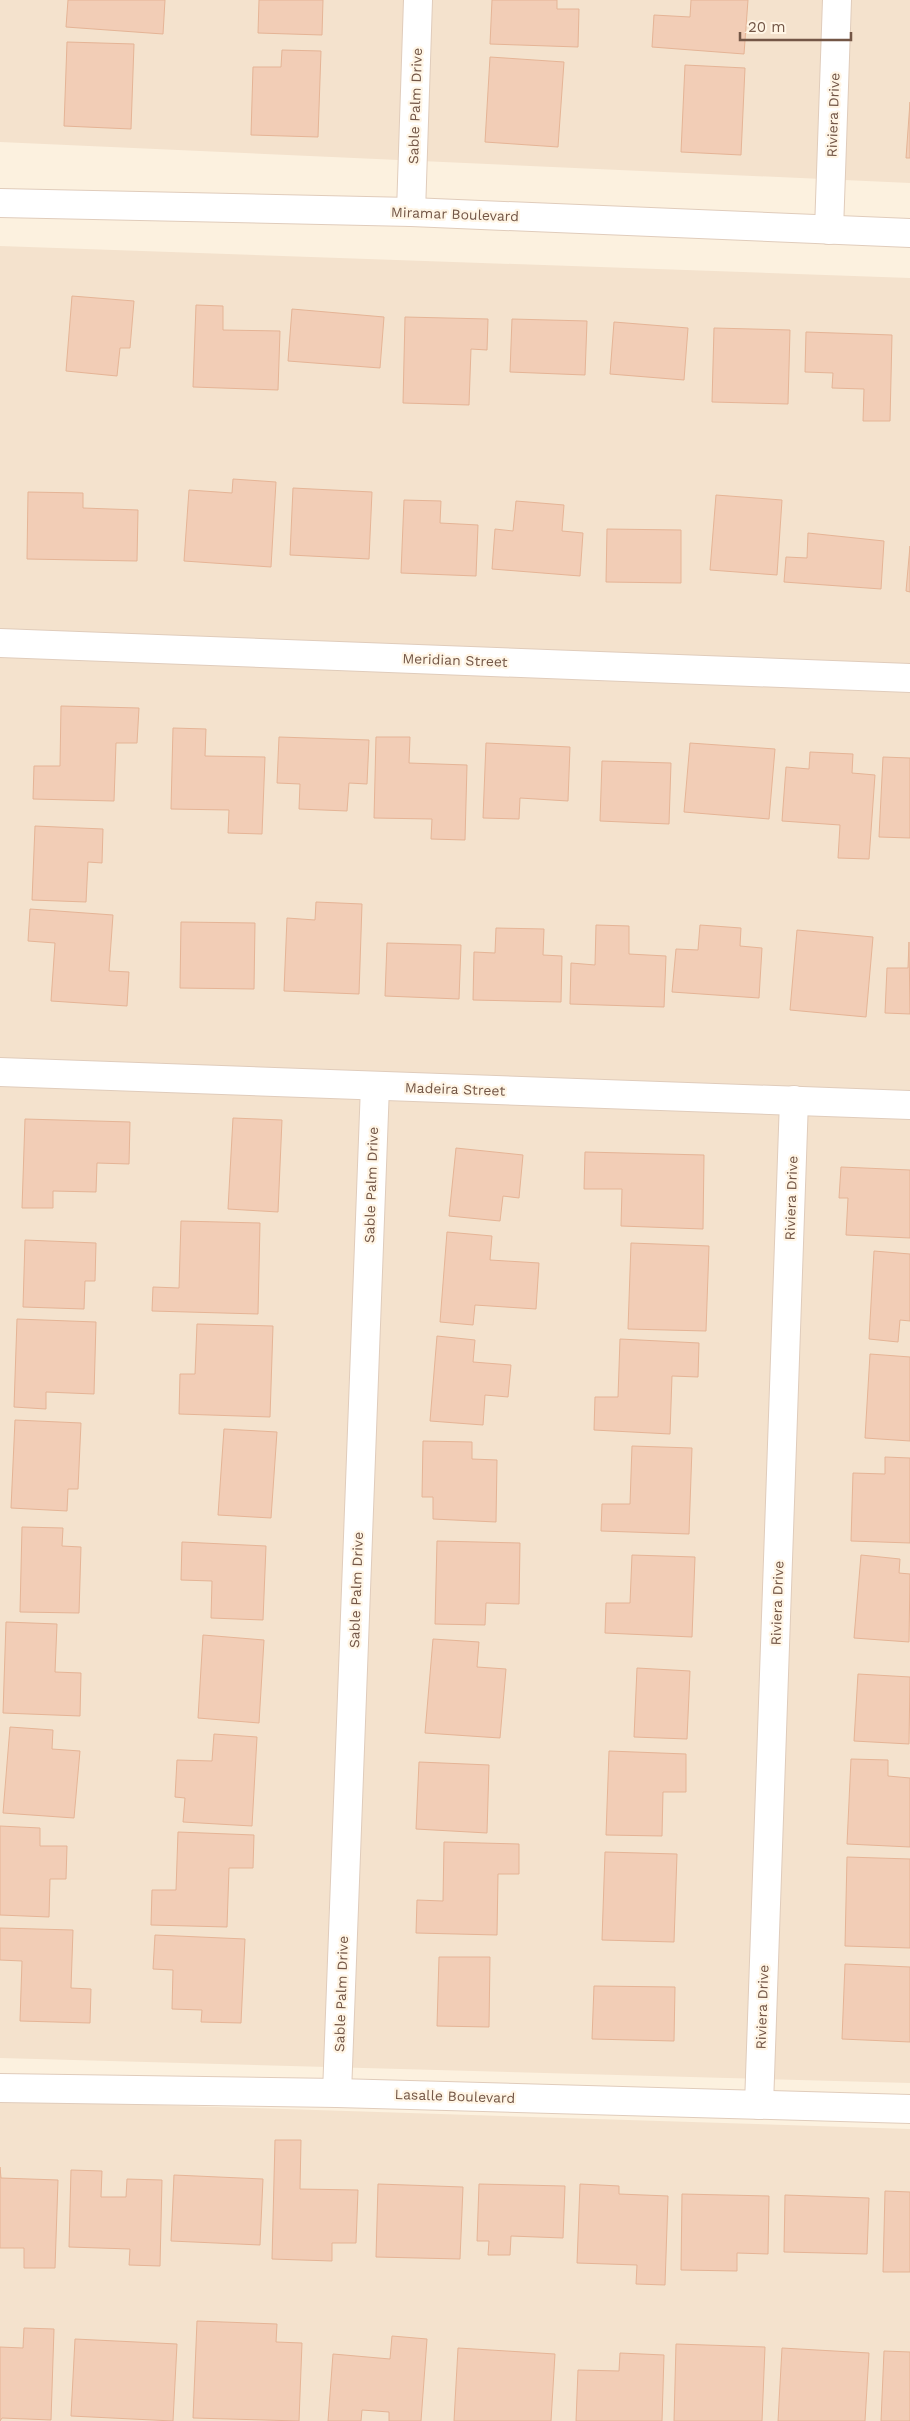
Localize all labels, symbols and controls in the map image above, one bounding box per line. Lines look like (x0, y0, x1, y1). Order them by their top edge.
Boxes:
scale bar (740, 10, 851, 42)
text: 20 m (748, 18, 786, 36)
street label: Sable Palm Drive (405, 48, 425, 164)
street label: Riviera Drive (824, 72, 842, 158)
street label: Miramar Boulevard (391, 204, 519, 224)
street label: Meridian Street (402, 650, 508, 670)
street label: Madeira Street (405, 1079, 506, 1099)
street label: Sable Palm Drive (361, 1127, 381, 1243)
street label: Riviera Drive (782, 1155, 800, 1241)
street label: Sable Palm Drive (346, 1532, 366, 1648)
street label: Riviera Drive (768, 1560, 786, 1646)
street label: Sable Palm Drive (331, 1936, 351, 2052)
street label: Riviera Drive (753, 1964, 771, 2050)
street label: Lasalle Boulevard (394, 2086, 516, 2106)

